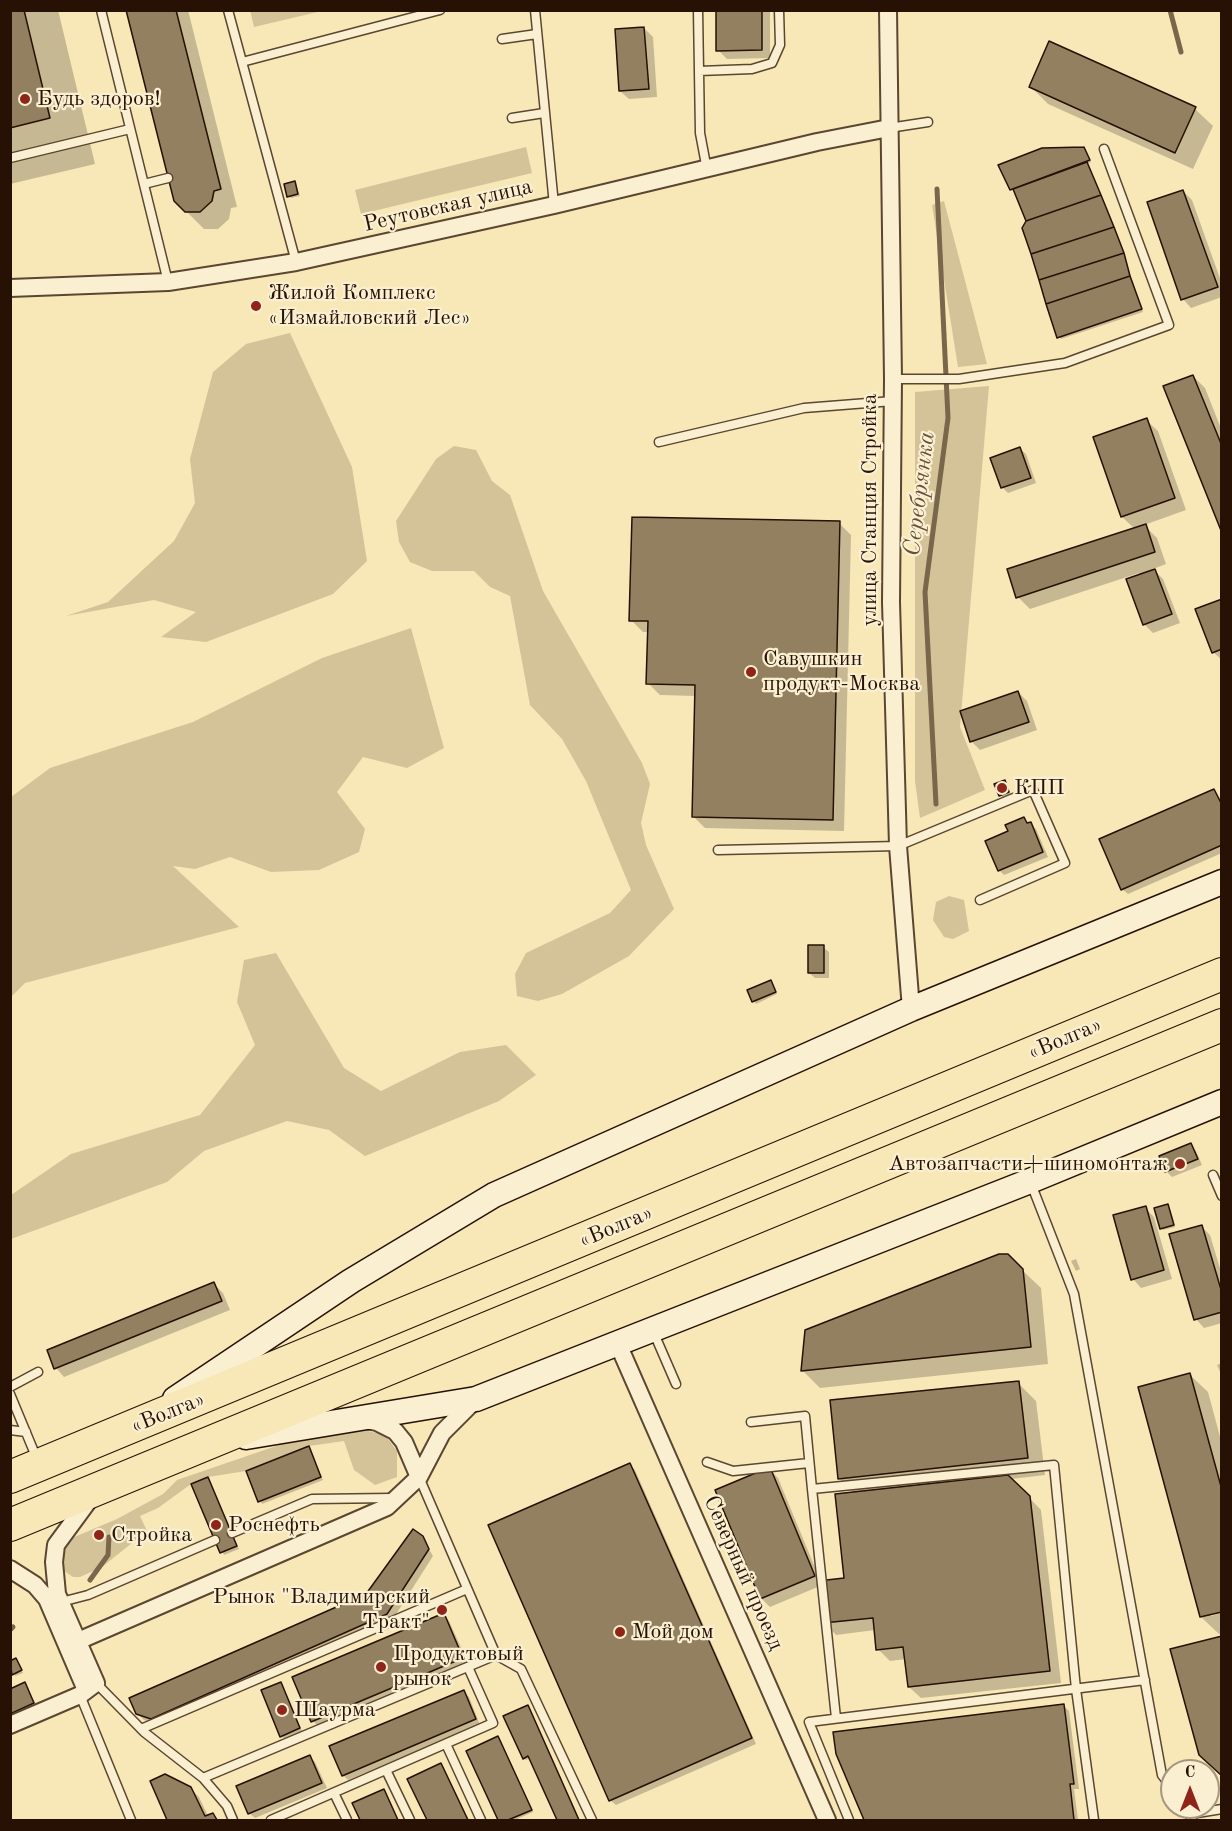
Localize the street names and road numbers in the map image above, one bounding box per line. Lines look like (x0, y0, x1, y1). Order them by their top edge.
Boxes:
street label: Реутовская улица (361, 174, 535, 238)
street label: улица Станция Стройка (857, 393, 883, 627)
street label: «Волга» (1024, 1012, 1106, 1066)
street label: «Волга» (575, 1200, 657, 1254)
street label: «Волга» (127, 1386, 209, 1440)
street label: Северный проезд (697, 1492, 789, 1654)

